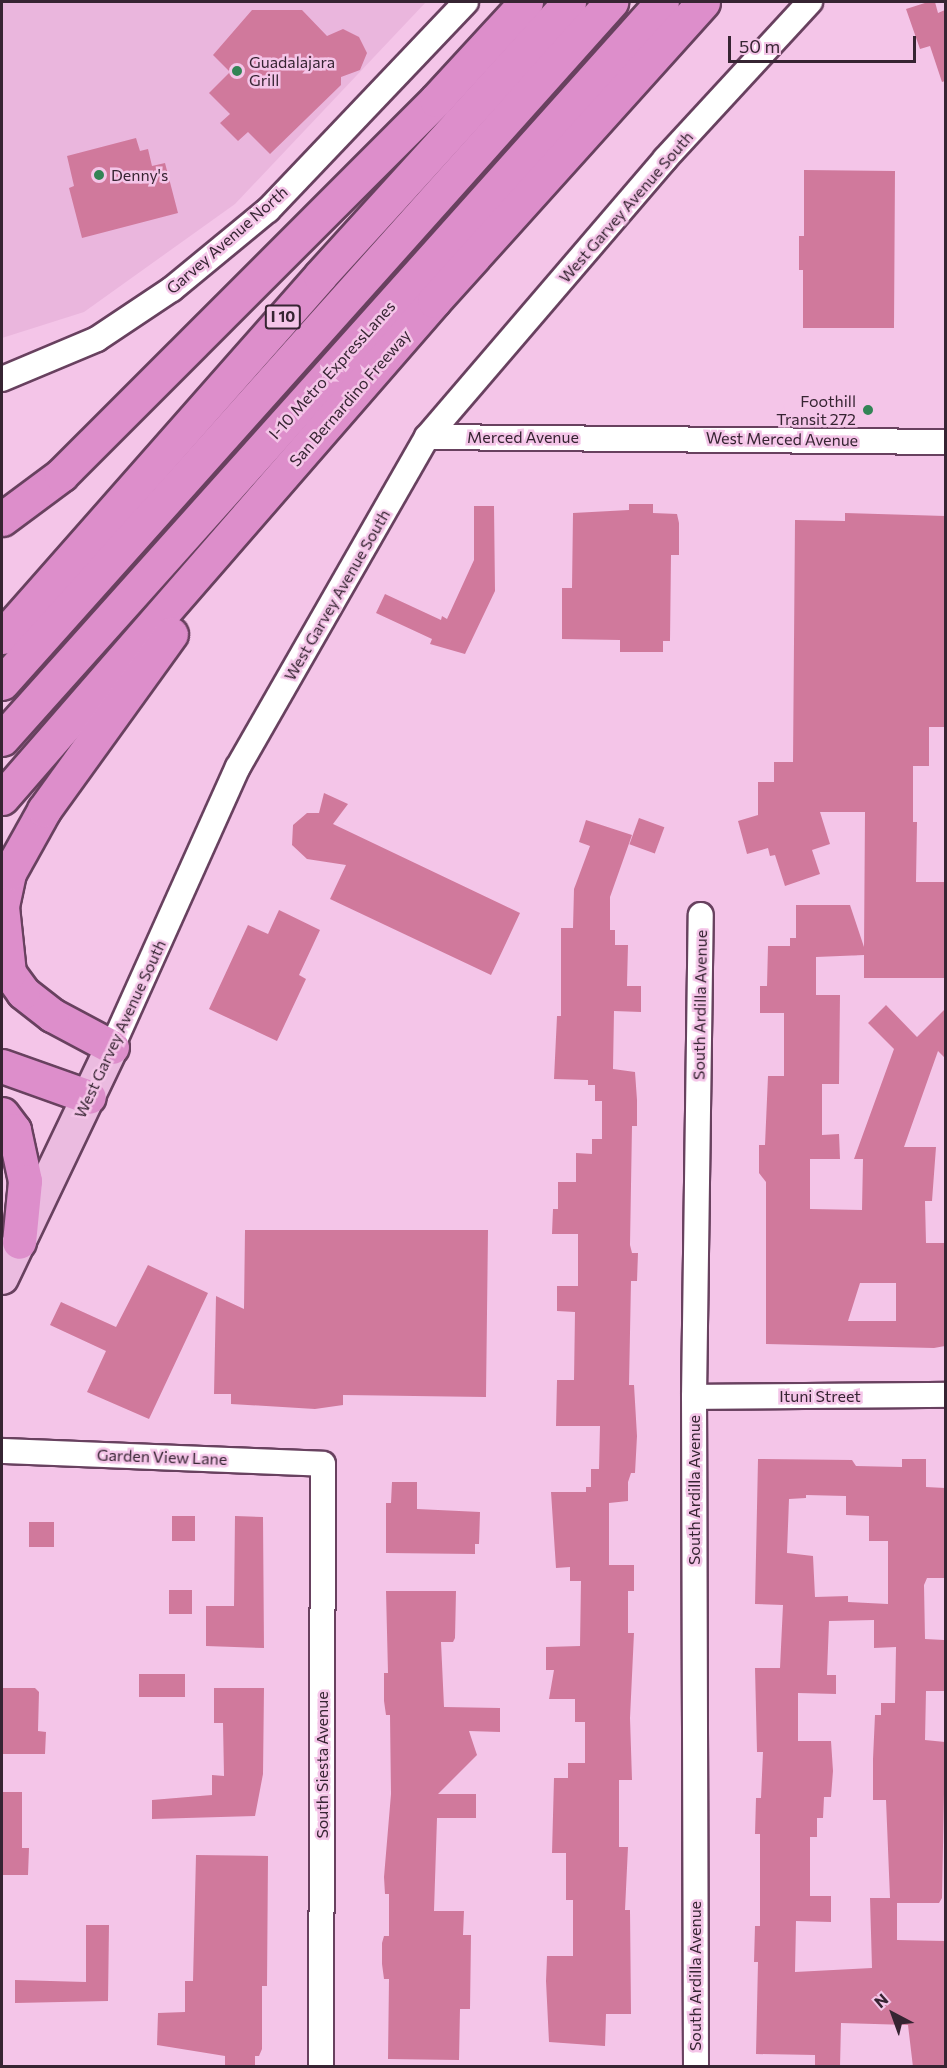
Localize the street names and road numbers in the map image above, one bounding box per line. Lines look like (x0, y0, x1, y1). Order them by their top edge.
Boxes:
street label: West Garvey Avenue South (555, 127, 697, 287)
street label: Garvey Avenue North (163, 182, 291, 298)
street label: I-10 Metro ExpressLanes (265, 297, 399, 443)
road number: I 10 (264, 305, 302, 329)
street label: San Bernardino Freeway (285, 326, 415, 470)
street label: Merced Avenue (467, 427, 579, 447)
street label: West Merced Avenue (706, 428, 858, 450)
street label: West Garvey Avenue South (280, 506, 394, 684)
street label: South Ardilla Avenue (689, 930, 711, 1080)
street label: West Garvey Avenue South (70, 937, 170, 1121)
street label: Ituni Street (779, 1386, 861, 1406)
street label: South Ardilla Avenue (684, 1415, 704, 1565)
street label: Garden View Lane (96, 1445, 228, 1469)
street label: South Siesta Avenue (312, 1691, 332, 1839)
street label: South Ardilla Avenue (685, 1901, 705, 2051)

